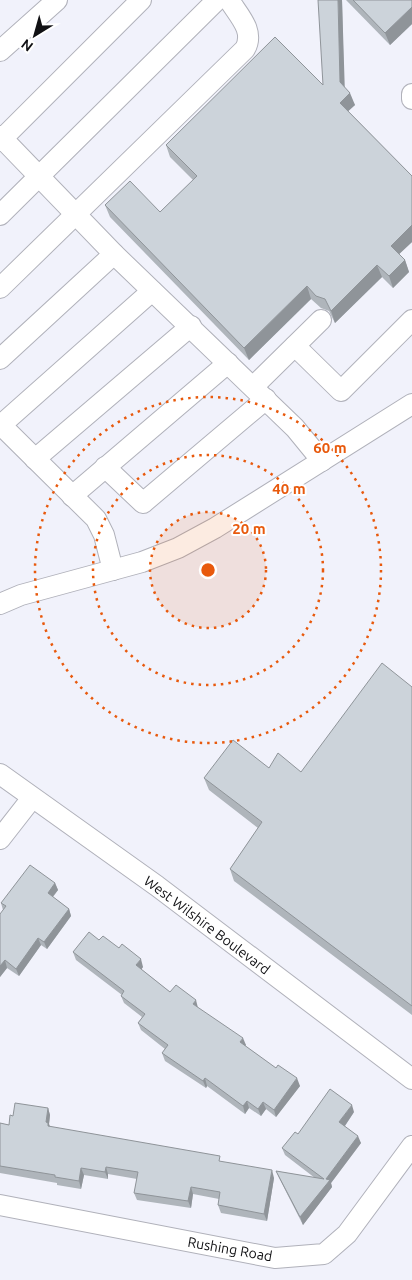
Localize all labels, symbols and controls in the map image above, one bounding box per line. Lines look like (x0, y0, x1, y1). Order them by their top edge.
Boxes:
north arrow (10, 10, 60, 60)
text: N (18, 36, 36, 55)
text: 60 m (313, 439, 347, 456)
text: 40 m (272, 480, 306, 497)
text: 20 m (232, 520, 266, 537)
centre of rings (199, 561, 217, 579)
street label: West Wilshire Boulevard (141, 873, 273, 977)
street label: Rushing Road (186, 1234, 274, 1264)

